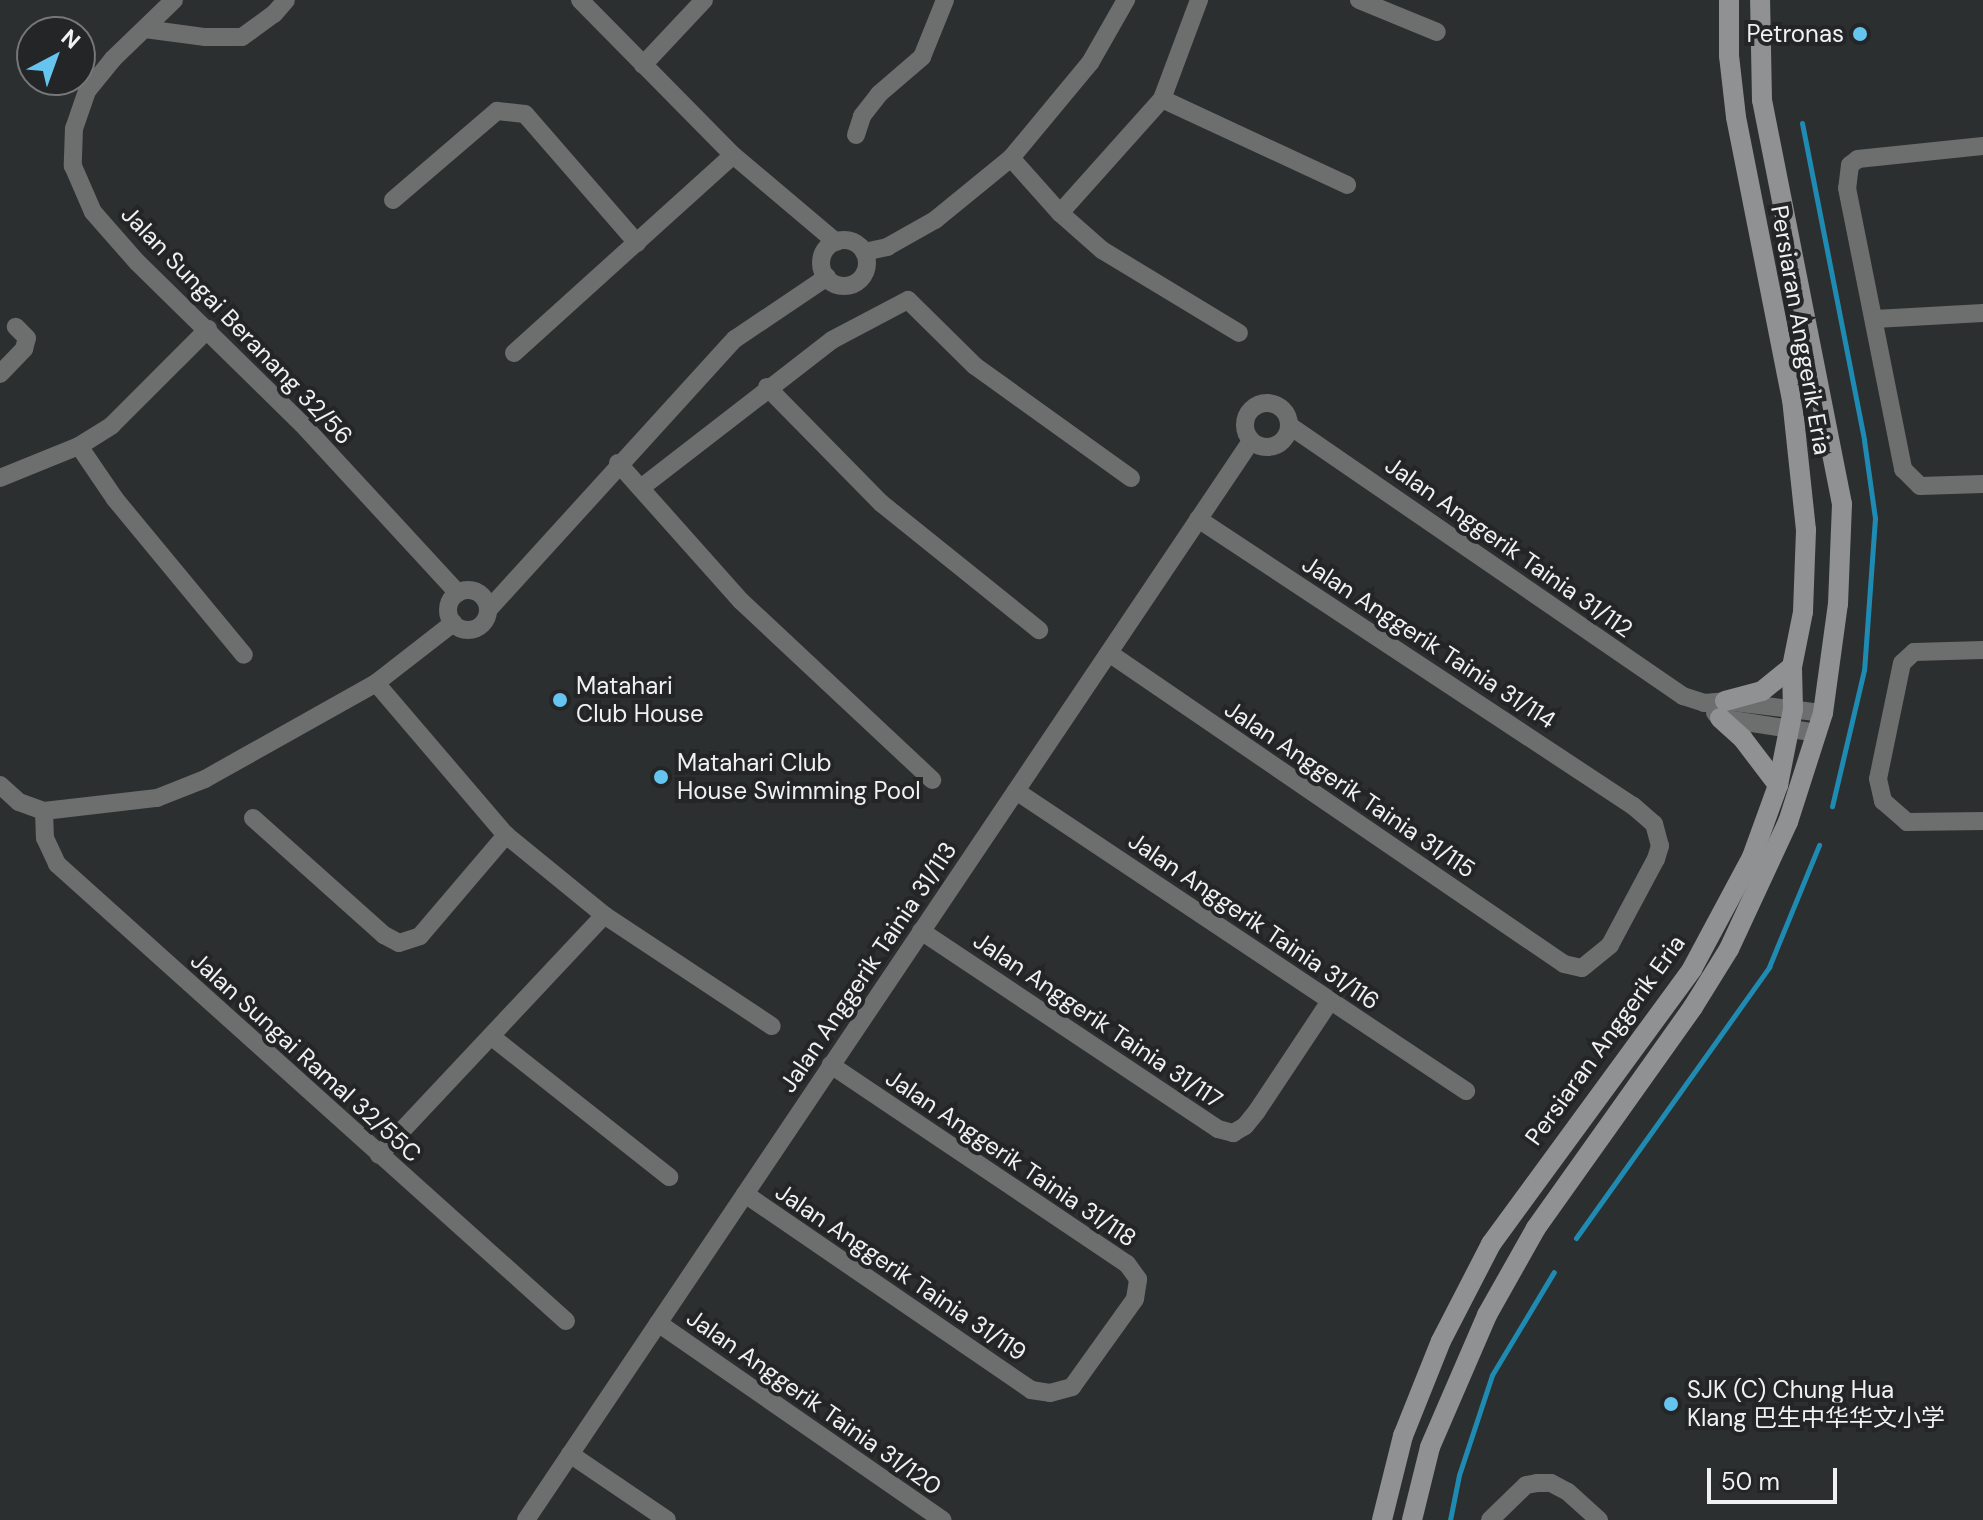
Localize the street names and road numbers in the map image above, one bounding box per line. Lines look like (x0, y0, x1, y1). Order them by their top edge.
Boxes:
street label: Jalan Sungai Beranang 32/56 (115, 200, 359, 450)
street label: Persiaran Anggerik Eria (1765, 203, 1837, 457)
street label: Jalan Anggerik Tainia 31/112 (1380, 450, 1638, 644)
street label: Jalan Anggerik Tainia 31/114 (1297, 549, 1561, 735)
street label: Jalan Anggerik Tainia 31/115 (1219, 694, 1481, 884)
street label: Jalan Anggerik Tainia 31/116 (1123, 826, 1385, 1016)
street label: Jalan Anggerik Tainia 31/113 (773, 836, 963, 1098)
street label: Jalan Anggerik Tainia 31/117 (968, 926, 1228, 1114)
street label: Persiaran Anggerik Eria (1519, 929, 1691, 1151)
street label: Jalan Sungai Ramal 32/55C (185, 946, 427, 1168)
street label: Jalan Anggerik Tainia 31/118 (880, 1063, 1142, 1253)
street label: Jalan Anggerik Tainia 31/119 (770, 1177, 1032, 1367)
street label: Jalan Anggerik Tainia 31/120 (681, 1303, 947, 1501)

